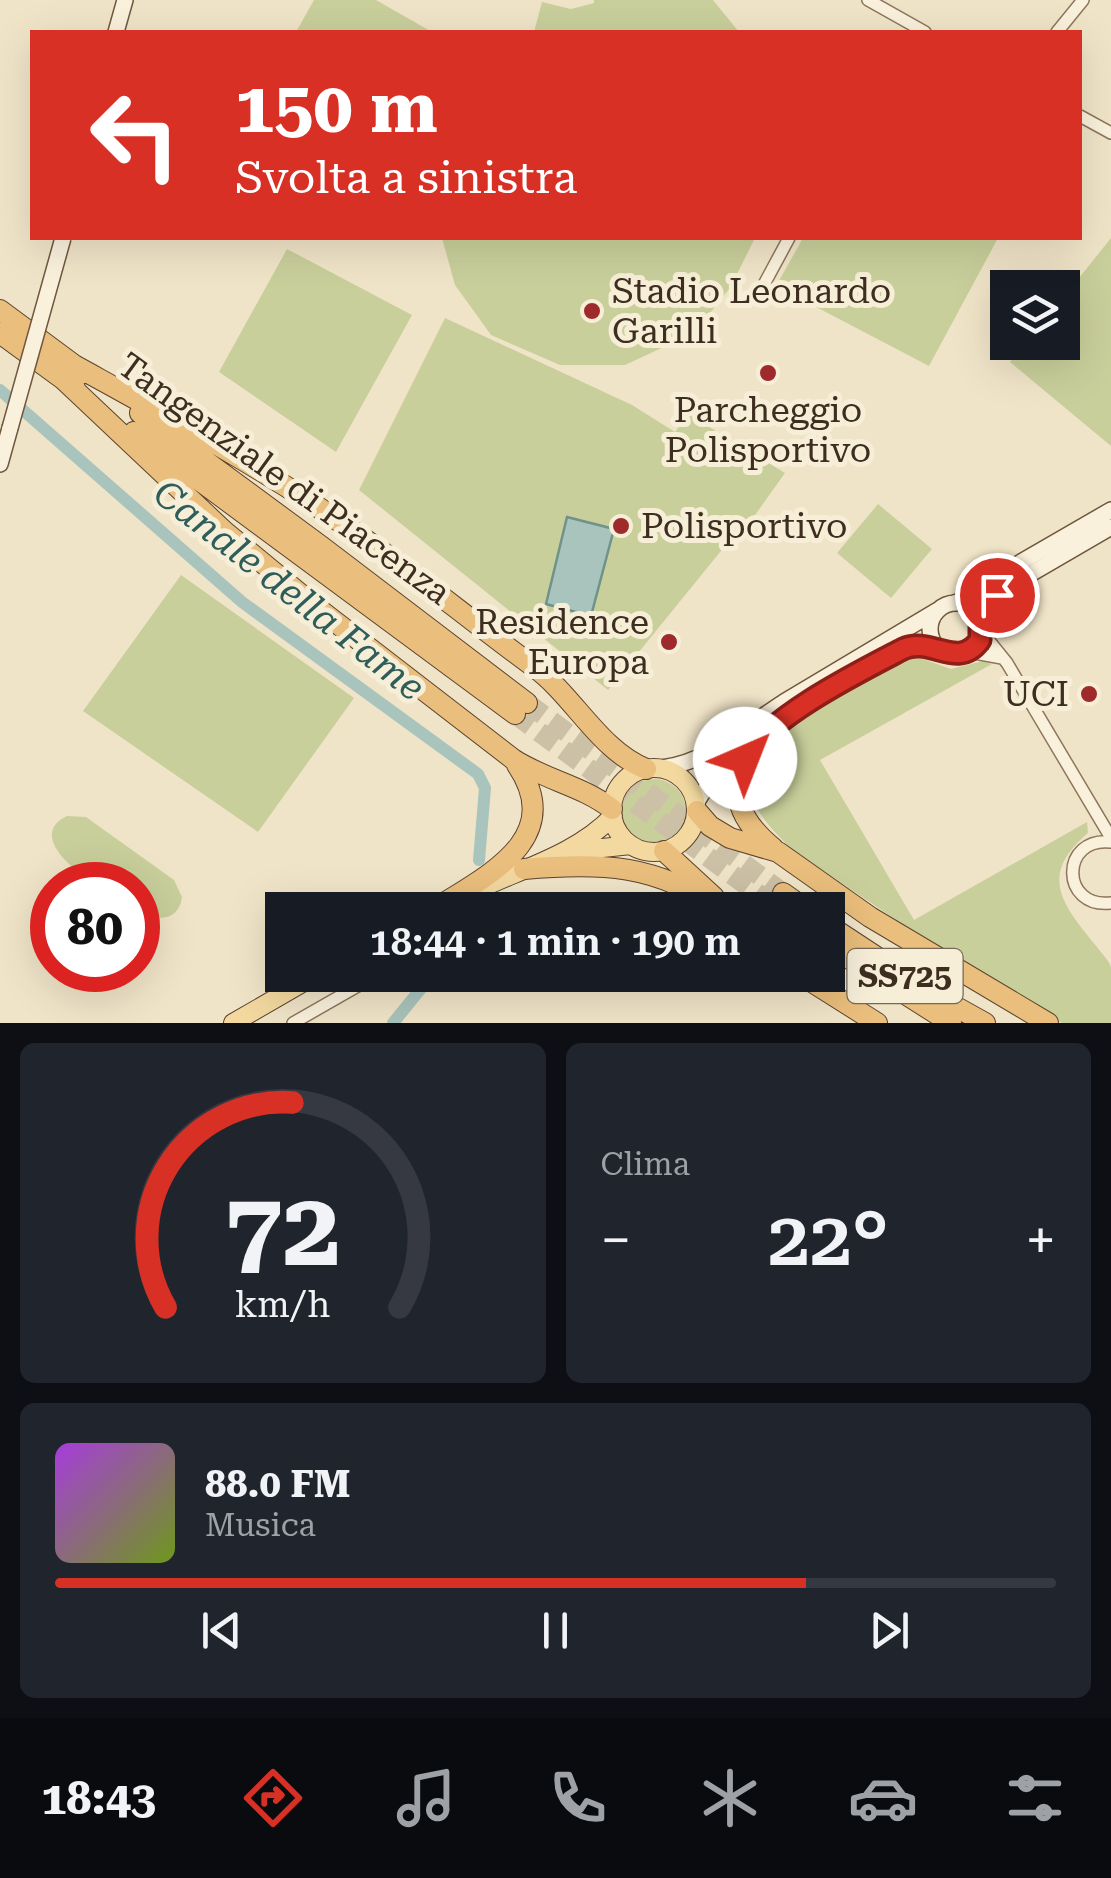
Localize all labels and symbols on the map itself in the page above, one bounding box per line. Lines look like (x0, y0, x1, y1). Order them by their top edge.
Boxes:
place label: Stadio Leonardo Garilli (612, 271, 891, 352)
marker: Stadio Leonardo Garilli (581, 300, 603, 322)
street label: Tangenziale di Piacenza (110, 345, 458, 613)
marker: Parcheggio Polisportivo (757, 362, 779, 384)
place label: Parcheggio Polisportivo (665, 390, 871, 471)
water label: Canale della Fame (145, 471, 433, 709)
place label: Polisportivo (641, 506, 847, 547)
marker: Polisportivo (610, 515, 632, 537)
pin (955, 553, 1040, 638)
place label: Residence Europa (475, 602, 649, 683)
marker: Residence Europa (658, 631, 680, 653)
place label: UCI (1003, 674, 1069, 715)
marker: UCI (1078, 683, 1100, 705)
position arrow (693, 707, 797, 811)
speed limit sign: 80 (30, 862, 160, 992)
road number: SS725 (848, 949, 962, 1003)

